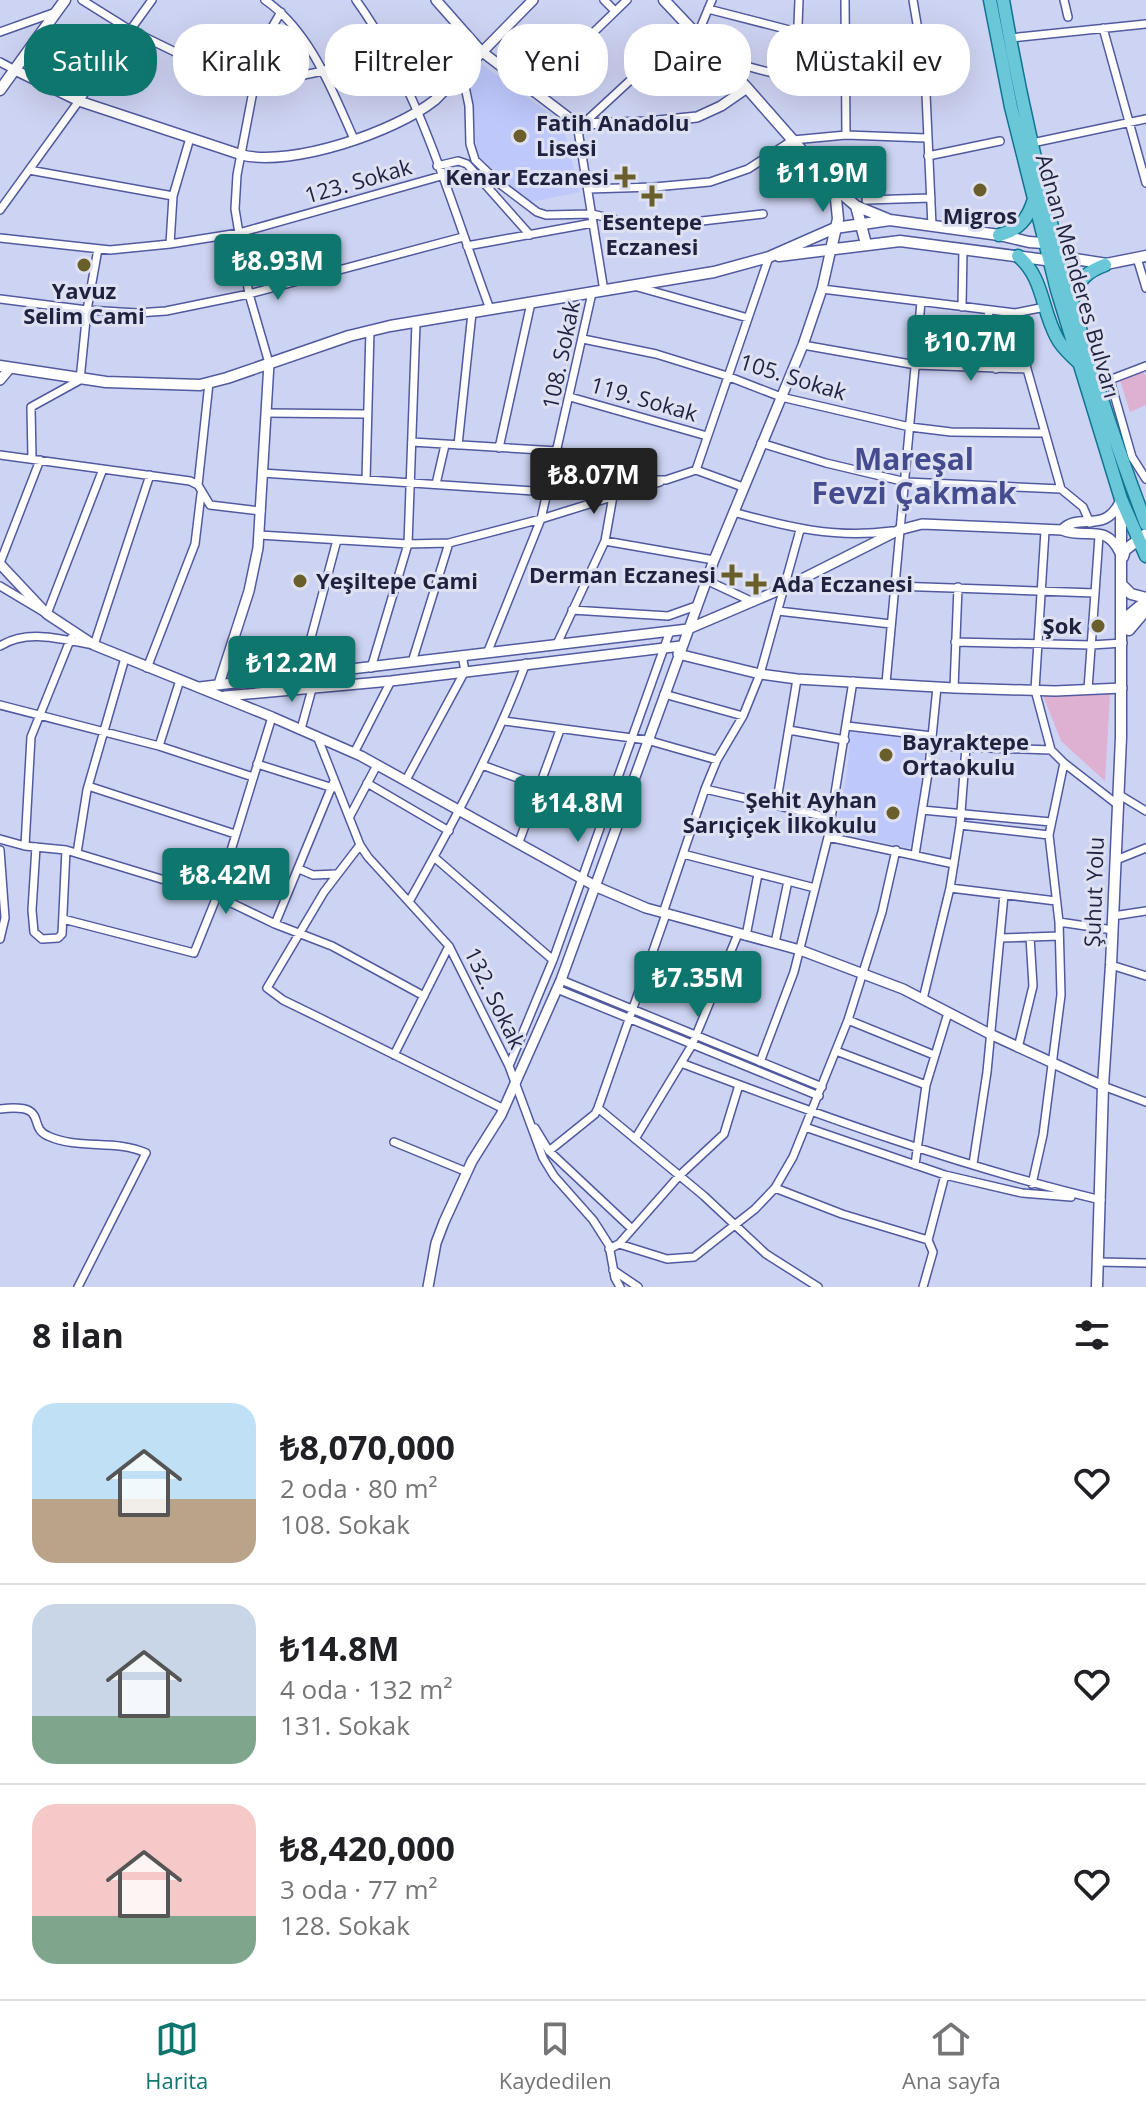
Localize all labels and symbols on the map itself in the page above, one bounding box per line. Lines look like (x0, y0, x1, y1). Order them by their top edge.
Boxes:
place label: Fatih Anadolu Lisesi (536, 107, 689, 162)
marker: Fatih Anadolu Lisesi (511, 127, 529, 145)
pin: ₺11.9M (758, 146, 888, 214)
street label: 123. Sokak (301, 150, 415, 210)
street label: Adnan Menderes Bulvarı (1030, 150, 1128, 401)
place label: Kenar Eczanesi (445, 161, 609, 191)
marker: Kenar Eczanesi (616, 168, 634, 186)
marker: Migros (971, 181, 989, 199)
marker: Esentepe Eczanesi (643, 187, 661, 205)
place label: Migros (943, 200, 1017, 230)
place label: Esentepe Eczanesi (602, 206, 702, 261)
pin: ₺8.93M (213, 234, 343, 302)
marker: Yavuz Selim Cami (75, 256, 93, 274)
place label: Yavuz Selim Cami (23, 275, 145, 330)
street label: 108. Sokak (534, 298, 586, 412)
pin: ₺10.7M (906, 315, 1036, 383)
street label: 105. Sokak (736, 346, 851, 407)
street label: 119. Sokak (587, 368, 702, 428)
district label: Mareşal Fevzi Çakmak (812, 438, 1017, 513)
pin: ₺8.07M (529, 448, 659, 516)
place label: Derman Eczanesi (529, 559, 716, 589)
place label: Yeşiltepe Cami (316, 565, 478, 595)
marker: Derman Eczanesi (723, 566, 741, 584)
place label: Ada Eczanesi (772, 568, 913, 598)
marker: Yeşiltepe Cami (291, 572, 309, 590)
marker: Ada Eczanesi (747, 575, 765, 593)
place label: Şok (1043, 610, 1082, 640)
marker: Şok (1089, 617, 1107, 635)
pin: ₺12.2M (227, 636, 357, 704)
place label: Bayraktepe Ortaokulu (902, 726, 1029, 781)
marker: Bayraktepe Ortaokulu (877, 746, 895, 764)
pin: ₺14.8M (513, 776, 643, 844)
place label: Şehit Ayhan Sarıçiçek İlkokulu (683, 784, 877, 839)
marker: Şehit Ayhan Sarıçiçek İlkokulu (884, 804, 902, 822)
street label: Şuhut Yolu (1076, 836, 1110, 948)
pin: ₺8.42M (161, 848, 291, 916)
street label: 132. Sokak (458, 942, 534, 1054)
pin: ₺7.35M (633, 951, 763, 1019)

